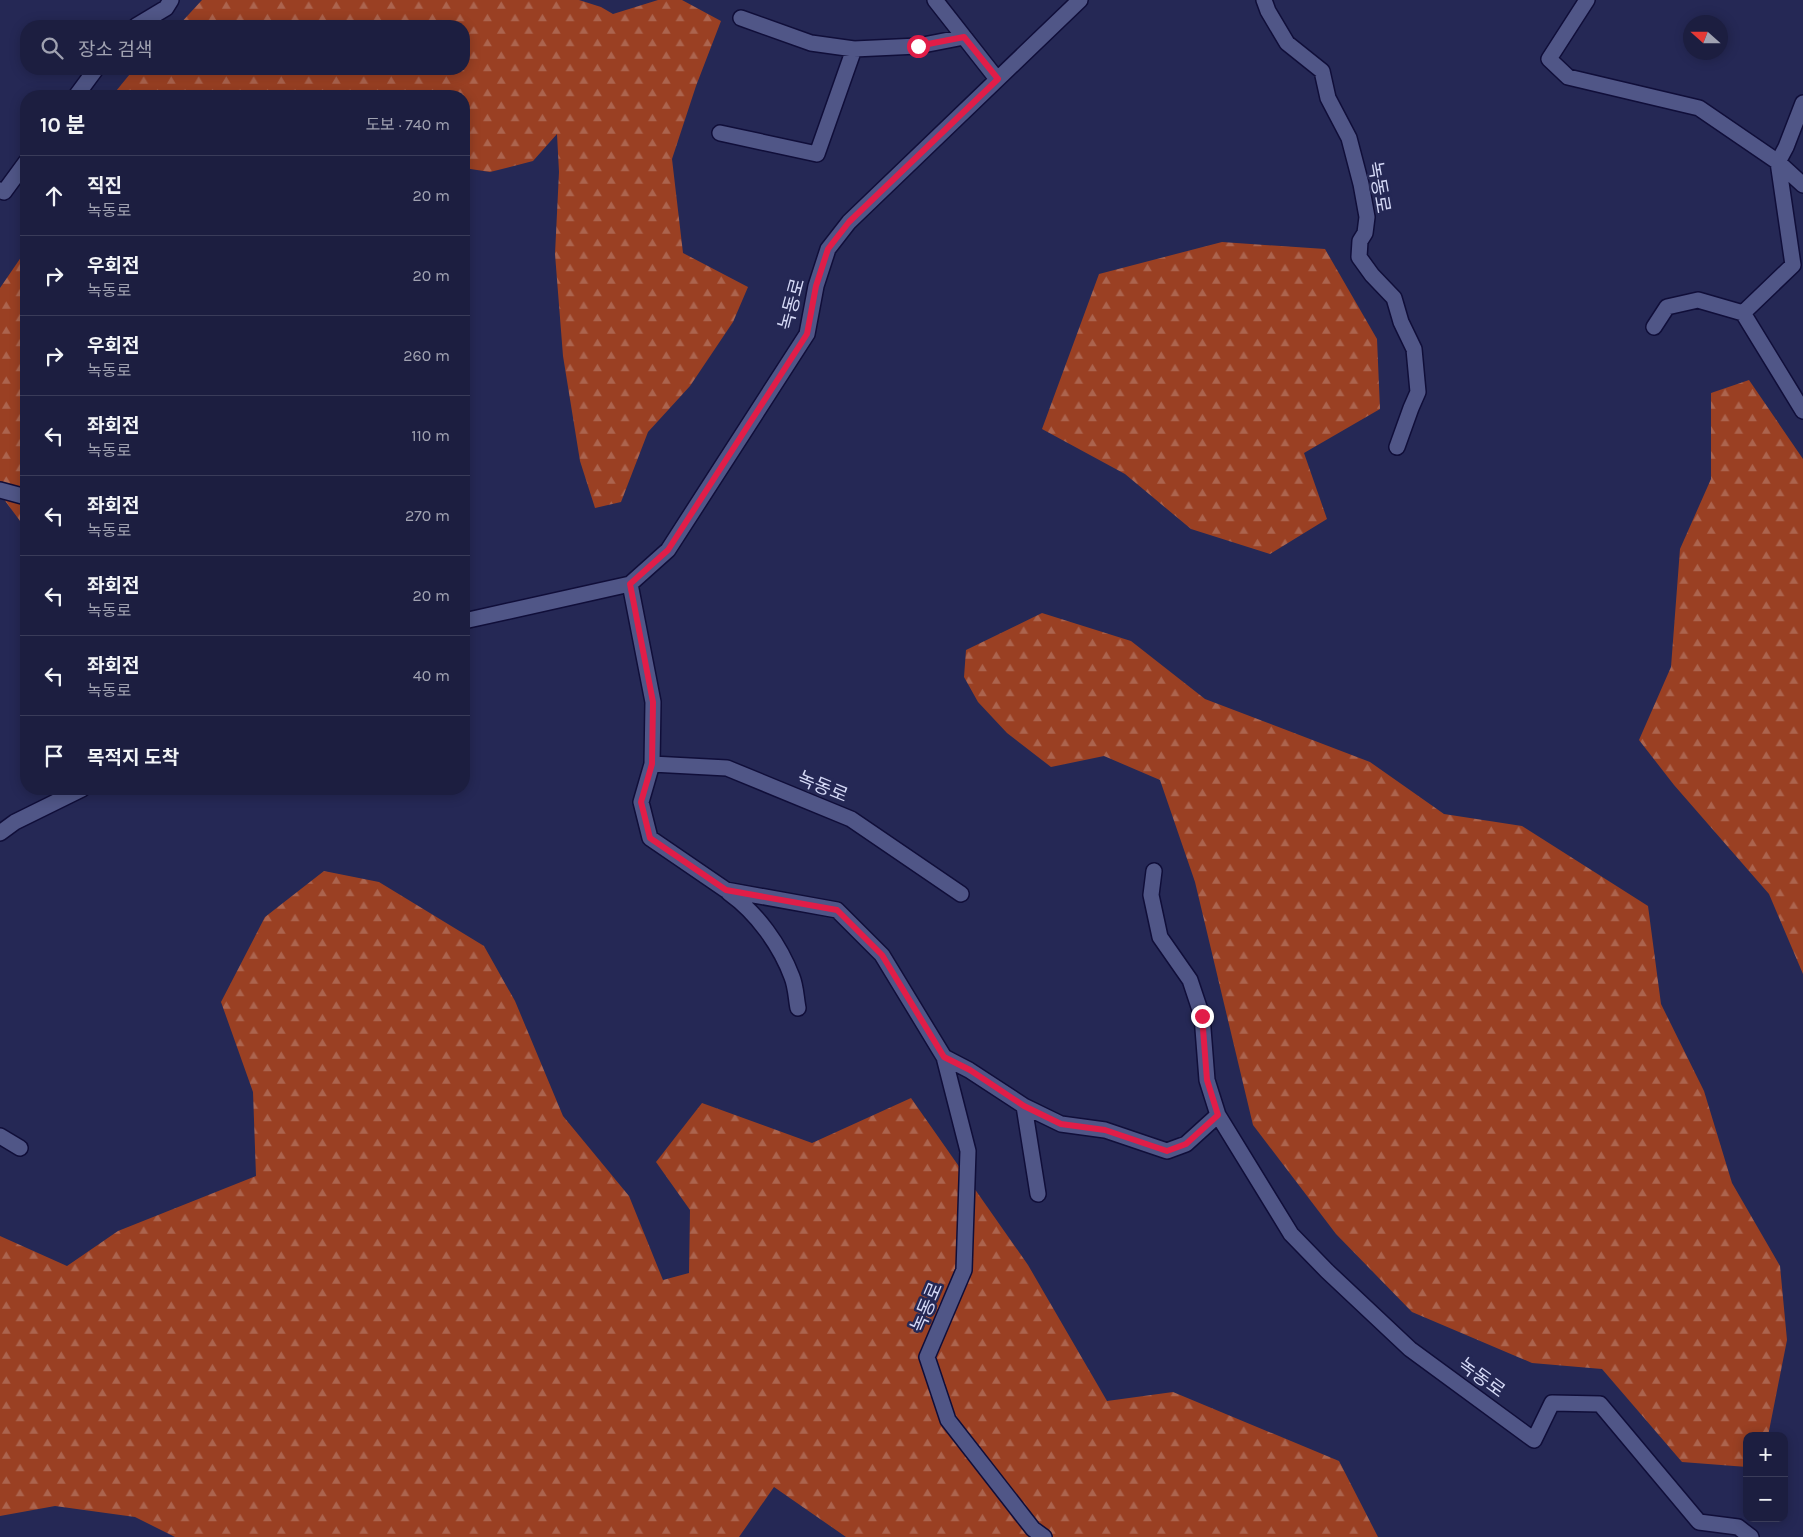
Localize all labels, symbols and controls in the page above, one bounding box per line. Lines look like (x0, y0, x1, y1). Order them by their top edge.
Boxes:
north arrow (1683, 15, 1728, 60)
search box (20, 20, 470, 75)
icon: search (38, 34, 66, 62)
route start (907, 35, 930, 58)
text: 장소 검색 (78, 39, 152, 61)
text: 10 분 (40, 113, 85, 137)
text: 도보 · 740 m (365, 115, 450, 134)
street label: 녹동로 (1364, 159, 1394, 215)
text: 직진 (87, 175, 122, 197)
icon: ahead (40, 182, 68, 210)
text: 20 m (412, 186, 450, 205)
text: 녹동로 (87, 201, 131, 220)
text: 우회전 (87, 255, 139, 277)
icon: right (40, 262, 68, 290)
text: 20 m (412, 266, 450, 285)
street label: 녹동로 (775, 276, 809, 332)
text: 녹동로 (87, 281, 131, 300)
text: 우회전 (87, 335, 139, 357)
icon: right (40, 342, 68, 370)
text: 260 m (403, 346, 450, 365)
text: 녹동로 (87, 361, 131, 380)
text: 좌회전 (87, 415, 139, 437)
icon: left (40, 422, 68, 450)
text: 110 m (411, 426, 450, 445)
text: 녹동로 (87, 441, 131, 460)
text: 좌회전 (87, 495, 139, 517)
icon: left (40, 502, 68, 530)
text: 270 m (405, 506, 450, 525)
text: 녹동로 (87, 521, 131, 540)
text: 좌회전 (87, 575, 139, 597)
icon: left (40, 582, 68, 610)
text: 20 m (412, 586, 450, 605)
text: 녹동로 (87, 601, 131, 620)
text: 좌회전 (87, 655, 139, 677)
icon: left (40, 662, 68, 690)
text: 40 m (413, 666, 450, 685)
text: 녹동로 (87, 681, 131, 700)
icon: arrive (40, 742, 68, 770)
text: 목적지 도착 (87, 747, 179, 769)
street label: 녹동로 (794, 767, 851, 807)
route end (1191, 1005, 1214, 1028)
street label: 녹동로 (907, 1279, 947, 1336)
street label: 녹동로 (1454, 1353, 1509, 1402)
map controls (1743, 1432, 1788, 1522)
button: + (1743, 1432, 1788, 1477)
button: − (1743, 1477, 1788, 1522)

